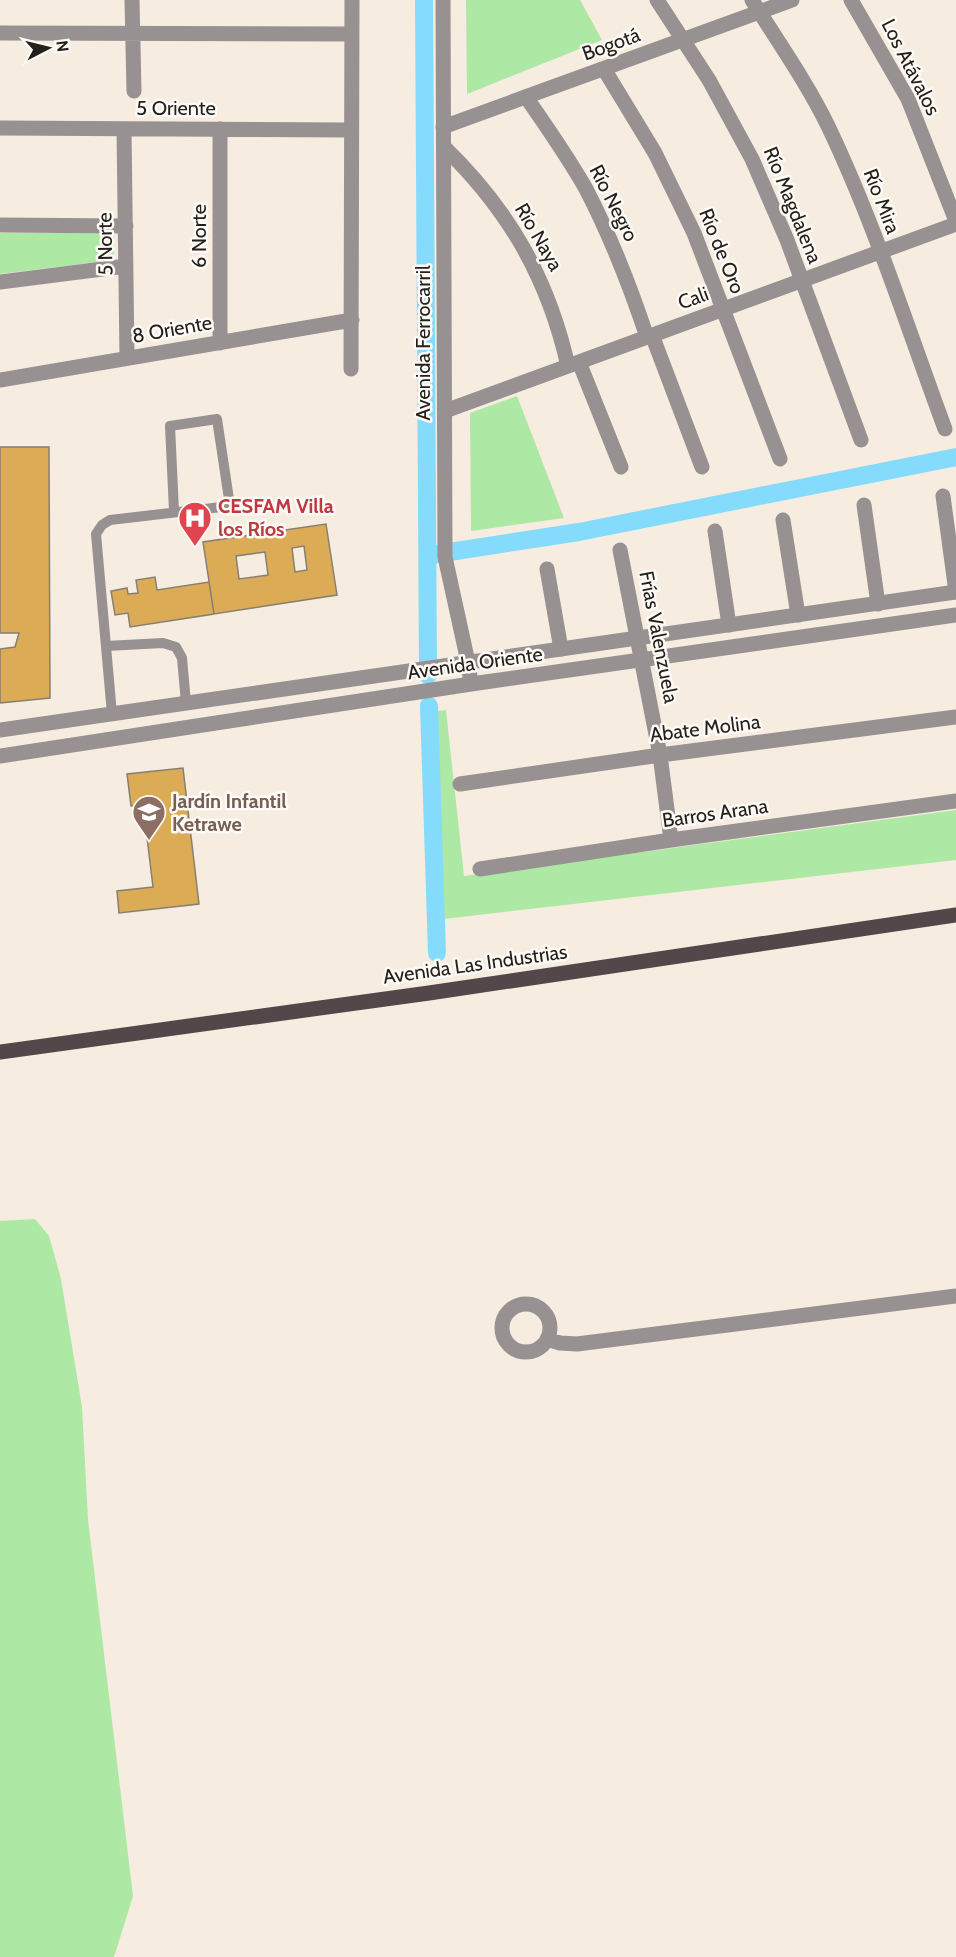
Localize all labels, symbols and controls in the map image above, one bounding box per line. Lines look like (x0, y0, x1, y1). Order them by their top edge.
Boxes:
street label: Los Atávalos (877, 15, 945, 119)
north arrow (18, 18, 78, 78)
street label: Bogotá (579, 22, 644, 66)
text: N (52, 39, 73, 53)
street label: 5 Oriente (136, 96, 216, 120)
street label: Río Magdalena (759, 143, 827, 267)
street label: Río Negro (585, 161, 643, 245)
street label: Río Mira (859, 165, 905, 237)
street label: Río Naya (510, 199, 568, 276)
street label: 6 Norte (187, 204, 211, 268)
street label: Río de Oro (694, 205, 750, 297)
street label: 5 Norte (92, 212, 118, 276)
street label: Avenida Ferrocarril (411, 265, 435, 421)
street label: Cali (674, 281, 712, 315)
street label: 8 Oriente (130, 310, 214, 348)
place label: CESFAM Villa los Ríos (218, 494, 334, 541)
hospital icon: CESFAM Villa los Ríos (177, 500, 213, 547)
street label: Frías Valenzuela (634, 569, 684, 705)
street label: Avenida Oriente (406, 642, 544, 684)
street label: Abate Molina (648, 709, 762, 747)
place label: Jardín Infantil Ketrawe (171, 789, 287, 836)
school or university icon: Jardín Infantil Ketrawe (131, 794, 167, 841)
street label: Barros Arana (661, 794, 770, 832)
street label: Avenida Las Industrias (381, 939, 569, 989)

